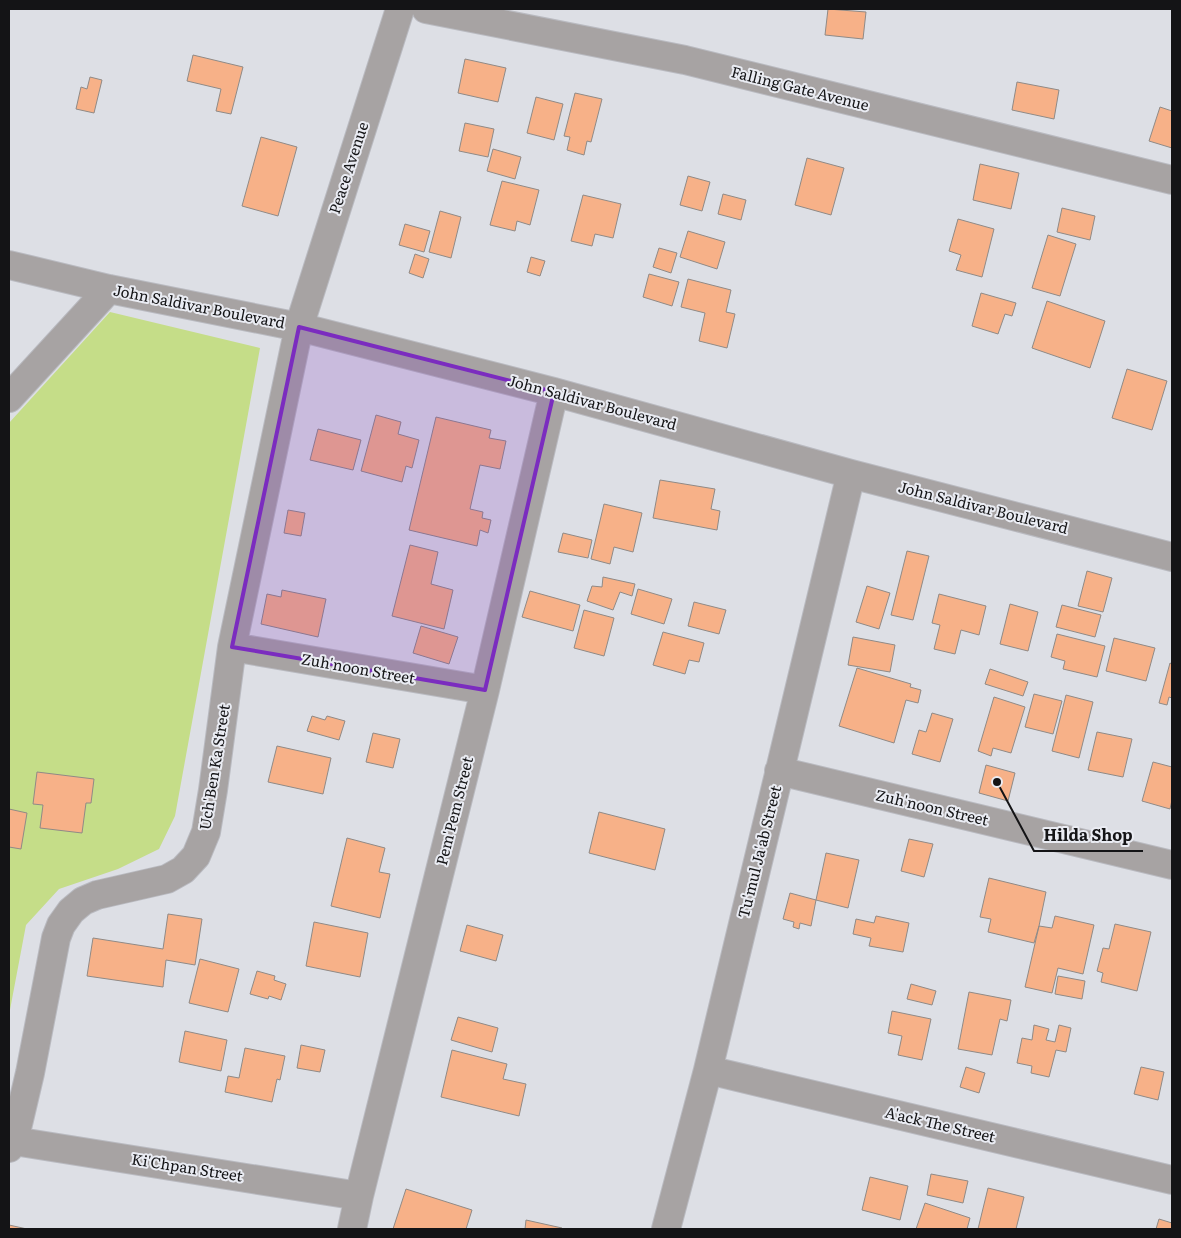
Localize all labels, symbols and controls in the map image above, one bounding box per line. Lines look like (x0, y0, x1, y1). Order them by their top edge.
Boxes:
street label: Falling Gate Avenue (729, 59, 872, 116)
street label: Peace Avenue (322, 118, 373, 217)
street label: John Saldivar Boulevard (111, 278, 287, 333)
street label: John Saldivar Boulevard (505, 368, 680, 435)
street label: John Saldivar Boulevard (896, 474, 1071, 539)
street label: Zuh'noon Street (300, 646, 417, 689)
street label: Uch'Ben Ka Street (192, 702, 235, 831)
street label: Pem'Pem Street (429, 754, 478, 867)
street label: Zuh'noon Street (874, 782, 991, 831)
street label: Tu'mul Ja'ab Street (731, 783, 786, 921)
callout: Hilda Shop (1034, 820, 1143, 851)
text: Hilda Shop (1043, 822, 1133, 846)
street label: A'ack The Street (883, 1100, 998, 1147)
street label: Ki'Chpan Street (130, 1146, 244, 1187)

